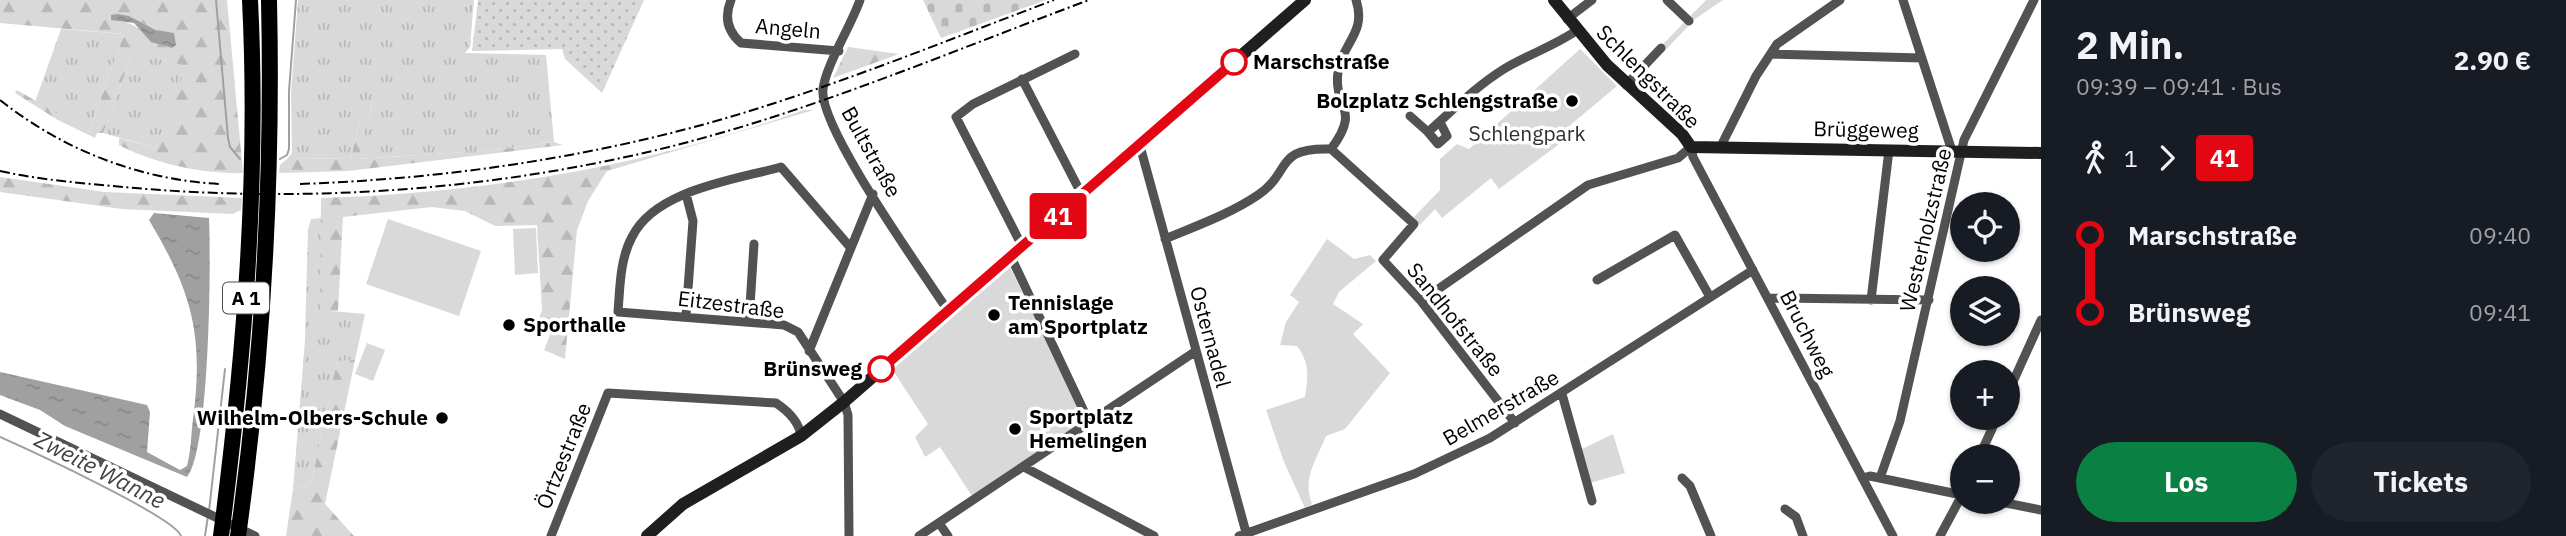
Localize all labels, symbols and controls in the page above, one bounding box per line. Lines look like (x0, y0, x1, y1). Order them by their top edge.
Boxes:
street label: Angeln (754, 11, 822, 45)
street label: Schlengstraße (1591, 18, 1707, 134)
text: 2 Min. (2076, 20, 2184, 69)
text: 2.90 € (2454, 43, 2531, 77)
place label: Marschstraße (1253, 47, 1390, 75)
marker: Marschstraße (1221, 49, 1247, 75)
text: 09:39 – 09:41 · Bus (2076, 71, 2282, 101)
place label: Bolzplatz Schlengstraße (1316, 86, 1558, 114)
marker: Bolzplatz Schlengstraße (1564, 93, 1580, 109)
street label: Bultstraße (835, 101, 908, 202)
street label: Brüggeweg (1813, 114, 1919, 144)
park label: Schlengpark (1468, 119, 1586, 147)
icon: walk (2076, 139, 2114, 177)
icon: forward (2148, 139, 2186, 177)
text: 41 (2210, 142, 2239, 174)
text: 1 (2124, 143, 2138, 173)
street label: Westerholzstraße (1893, 145, 1957, 314)
map controls (1950, 192, 2020, 514)
button: locate (1950, 192, 2020, 262)
line badge: 41 (1026, 193, 1090, 239)
text: 41 (1044, 200, 1072, 232)
text: Marschstraße (2128, 218, 2297, 252)
text: 09:40 (2469, 220, 2531, 250)
street label: Sandhofstraße (1401, 256, 1510, 382)
button: layers (1950, 276, 2020, 346)
road number: A 1 (223, 282, 269, 314)
street label: Osternadel (1184, 283, 1238, 391)
street label: Eitzestraße (676, 284, 786, 324)
street label: Bruchweg (1774, 285, 1842, 382)
place label: Tennislage am Sportplatz (1008, 288, 1148, 340)
text: Brünsweg (2128, 295, 2250, 329)
text: 09:41 (2469, 297, 2531, 327)
marker: Tennislage am Sportplatz (986, 307, 1002, 323)
place label: Sporthalle (523, 310, 626, 338)
marker: Sporthalle (501, 317, 517, 333)
place label: Brünsweg (763, 354, 862, 382)
marker: Brünsweg (868, 356, 894, 382)
button: + (1950, 360, 2020, 430)
street label: Belmerstraße (1437, 363, 1564, 452)
street label: Örtzestraße (529, 398, 597, 513)
place label: Sportplatz Hemelingen (1029, 402, 1147, 454)
place label: Wilhelm-Olbers-Schule (197, 403, 428, 431)
marker: Wilhelm-Olbers-Schule (434, 410, 450, 426)
marker: Sportplatz Hemelingen (1007, 421, 1023, 437)
water label: Zweite Wanne (29, 423, 171, 515)
button: Los (2076, 442, 2297, 522)
button: Tickets (2311, 442, 2531, 522)
button: − (1950, 444, 2020, 514)

